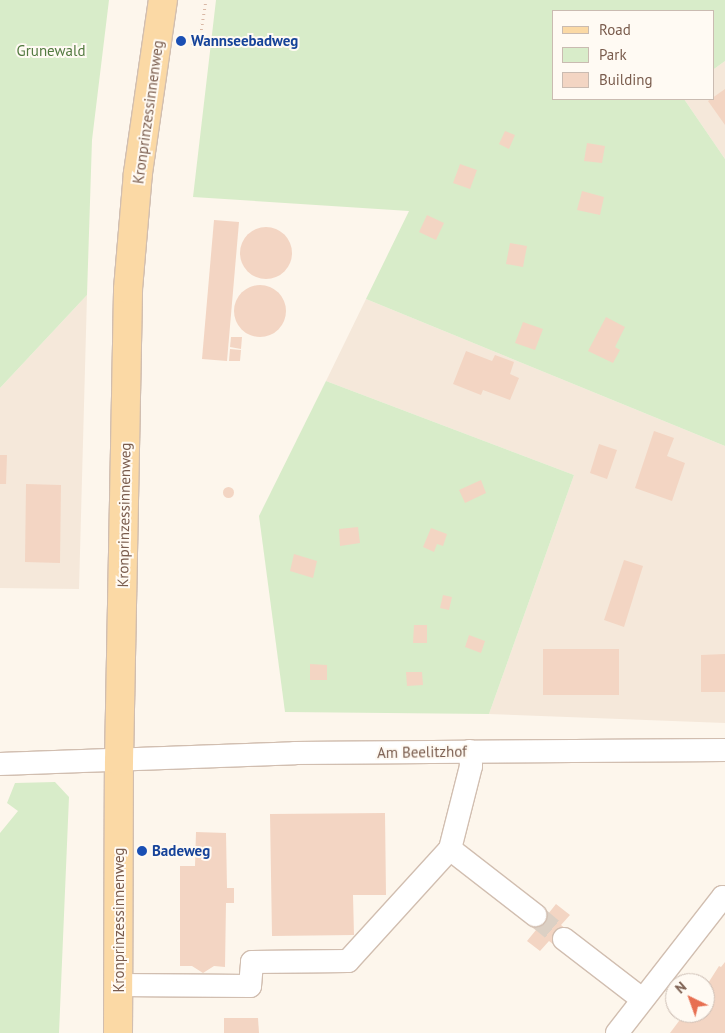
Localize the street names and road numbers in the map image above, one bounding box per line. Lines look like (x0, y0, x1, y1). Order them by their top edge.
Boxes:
street label: Kronprinzessinnenweg (129, 39, 167, 185)
street label: Kronprinzessinnenweg (114, 442, 134, 588)
street label: Am Beelitzhof (377, 742, 467, 762)
street label: Kronprinzessinnenweg (110, 848, 128, 992)

